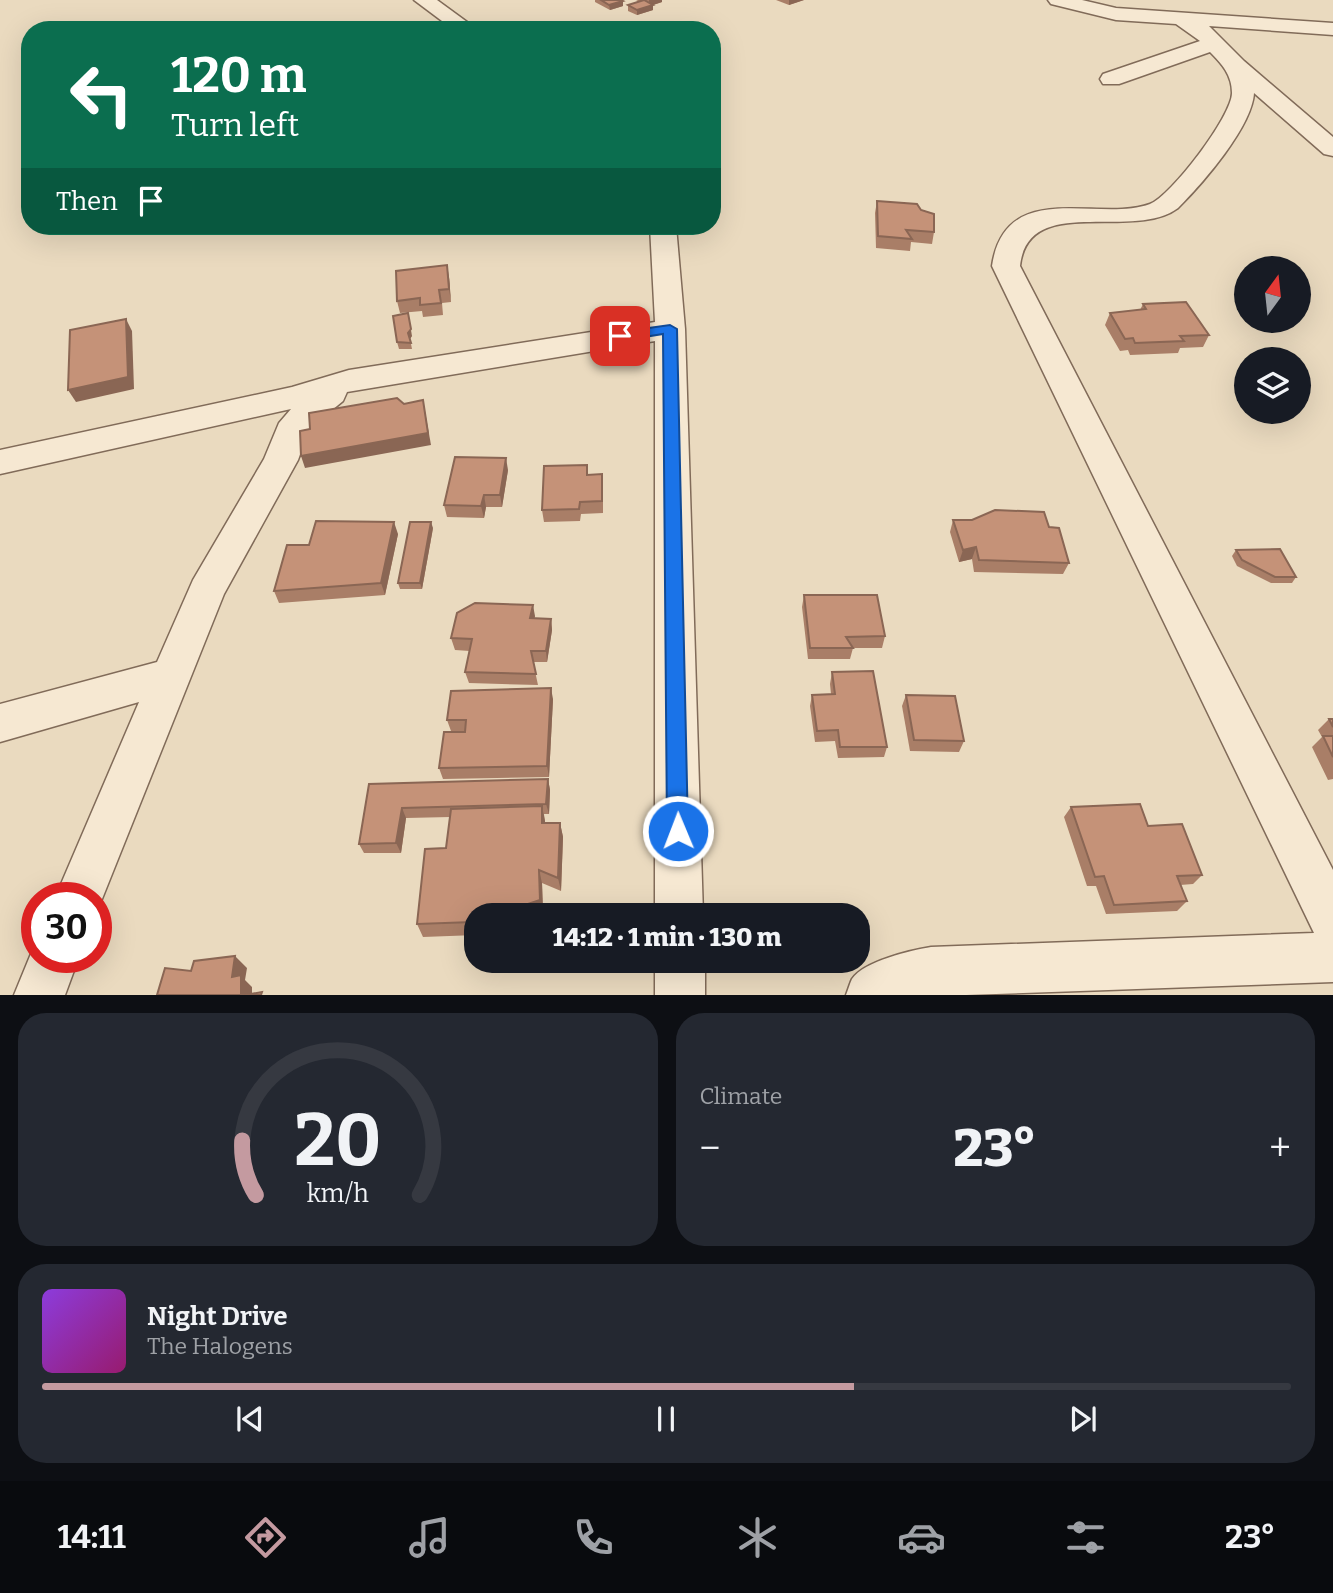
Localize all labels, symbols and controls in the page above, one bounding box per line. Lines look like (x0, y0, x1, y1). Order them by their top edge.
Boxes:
text: 120 m (171, 46, 306, 105)
icon: left (56, 49, 147, 140)
text: Turn left (171, 106, 299, 144)
icon: arrive (132, 182, 170, 220)
text: Then (56, 186, 118, 217)
north arrow (1234, 256, 1311, 332)
map controls (1234, 256, 1311, 424)
pin (590, 306, 650, 366)
icon: arrive (601, 317, 639, 355)
button: layers (1234, 347, 1311, 424)
position arrow (641, 794, 715, 868)
speed limit sign: 30 (21, 882, 112, 973)
text: 14:12 · 1 min · 130 m (552, 922, 782, 953)
text: Climate (700, 1082, 782, 1110)
text: 20 (294, 1098, 381, 1185)
text: 23° (954, 1117, 1036, 1180)
text: − (700, 1125, 720, 1171)
text: + (1269, 1125, 1291, 1171)
text: km/h (307, 1179, 369, 1209)
text: Night Drive (147, 1301, 288, 1332)
text: The Halogens (147, 1332, 293, 1360)
icon: previous (231, 1400, 269, 1438)
icon: pause (647, 1400, 685, 1438)
icon: next (1064, 1400, 1102, 1438)
icon: directions (241, 1513, 290, 1562)
icon: music (405, 1513, 454, 1562)
icon: phone (569, 1513, 618, 1562)
icon: climate (733, 1513, 782, 1562)
icon: car (897, 1513, 946, 1562)
icon: filters (1061, 1513, 1110, 1562)
text: 14:11 (58, 1518, 126, 1556)
text: 23° (1225, 1518, 1275, 1556)

